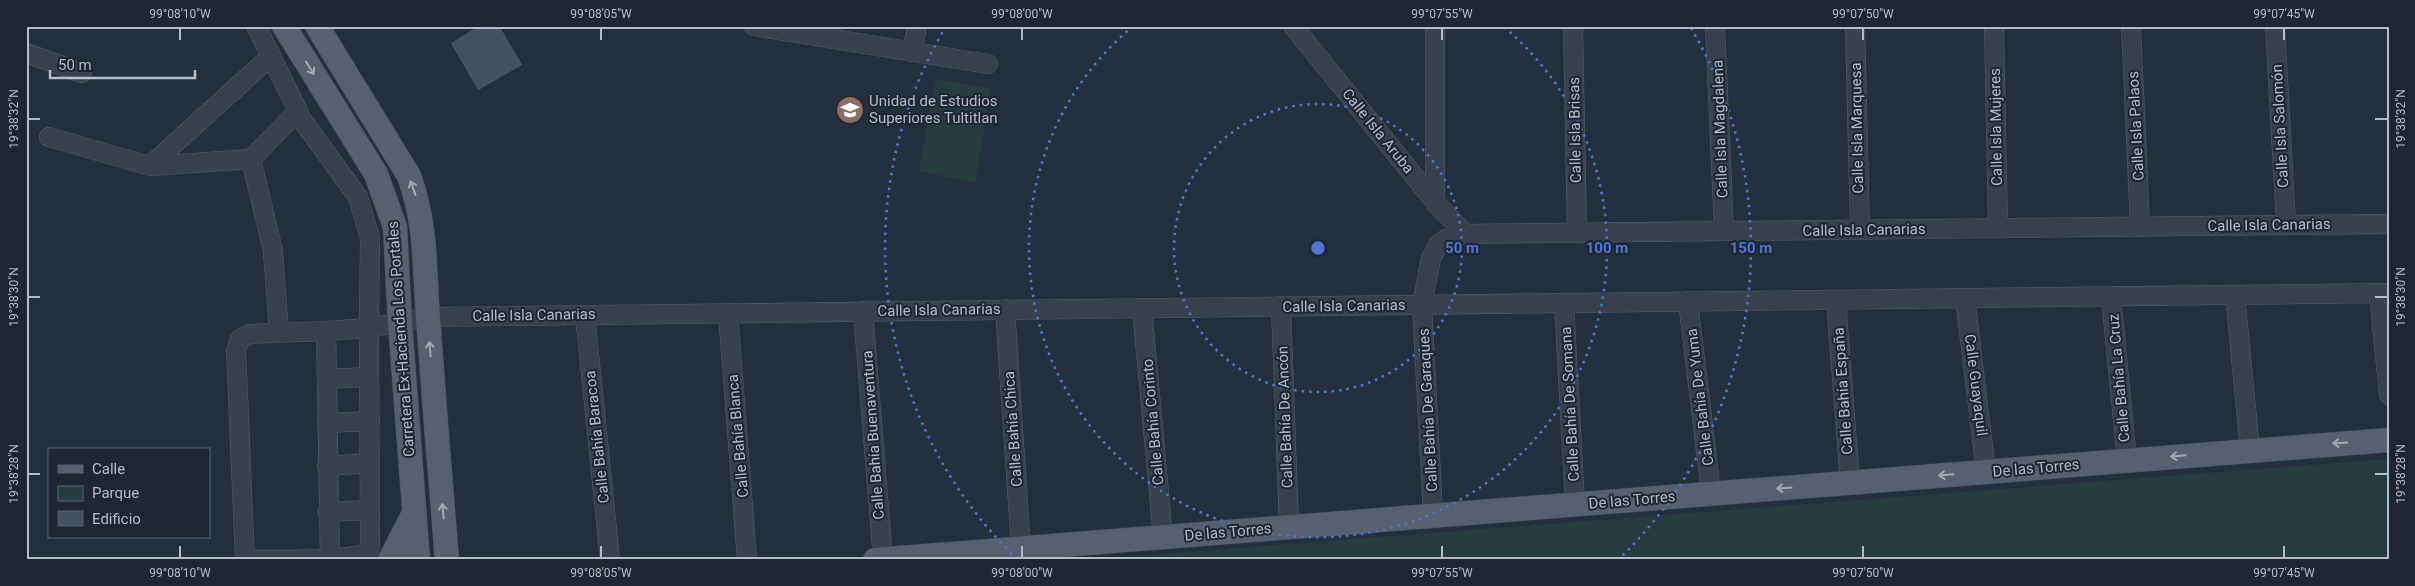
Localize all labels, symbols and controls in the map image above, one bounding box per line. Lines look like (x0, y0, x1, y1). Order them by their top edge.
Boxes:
text: 99°08'10"W (149, 7, 211, 21)
text: 99°08'05"W (570, 7, 632, 21)
text: 99°08'00"W (991, 7, 1053, 21)
text: 99°07'55"W (1411, 7, 1473, 21)
text: 99°07'50"W (1832, 7, 1894, 21)
text: 99°07'45"W (2253, 7, 2315, 21)
scale bar (50, 48, 195, 80)
text: 50 m (58, 56, 92, 74)
street label: Calle Isla Magdalena (1709, 59, 1731, 199)
one-way arrow (306, 60, 316, 74)
street label: Calle Isla Marquesa (1847, 62, 1867, 194)
street label: Calle Isla Salomón (2268, 64, 2292, 188)
street label: Calle Isla Mujeres (1986, 68, 2006, 186)
street label: Calle Isla Palaos (2124, 71, 2148, 181)
street label: Calle Isla Brisas (1565, 77, 1585, 183)
street label: Calle Isla Aruba (1338, 85, 1418, 177)
text: 19°38'32"N (7, 89, 21, 149)
text: 19°38'32"N (2394, 89, 2408, 149)
place label: Unidad de Estudios Superiores Tultitlan (869, 92, 998, 127)
school or university icon: Unidad de Estudios Superiores Tultitlan (835, 95, 865, 125)
one-way arrow (408, 181, 417, 196)
street label: Calle Isla Canarias (2207, 215, 2331, 235)
street label: Carretera Ex-Hacienda Los Portales (384, 220, 418, 458)
street label: Calle Isla Canarias (1802, 220, 1926, 240)
centre of rings (1309, 239, 1327, 257)
text: 50 m (1445, 239, 1479, 257)
text: 100 m (1586, 239, 1628, 257)
text: 150 m (1730, 239, 1772, 257)
text: 19°38'30"N (7, 267, 21, 327)
text: 19°38'30"N (2394, 267, 2408, 327)
street label: Calle Isla Canarias (1282, 296, 1406, 316)
street label: Calle Isla Canarias (877, 300, 1001, 320)
street label: Calle Isla Canarias (472, 305, 596, 325)
street label: Calle Bahía La Cruz (2104, 313, 2134, 443)
street label: Calle Bahía De Somana (1557, 326, 1583, 482)
street label: Calle Bahía De Yuma (1683, 327, 1717, 467)
street label: Calle Bahía España (1830, 327, 1856, 455)
street label: Calle Bahía De Garaques (1415, 328, 1441, 492)
street label: Calle Guayaquil (1961, 333, 1991, 437)
one-way arrow (426, 341, 435, 357)
street label: Calle Bahía De Ancón (1274, 345, 1296, 489)
street label: Calle Bahía Buenaventura (858, 350, 888, 520)
street label: Calle Bahía Corinto (1139, 358, 1167, 486)
street label: Calle Bahía Baracoa (581, 370, 613, 504)
street label: Calle Bahía Chica (1000, 371, 1026, 487)
street label: Calle Bahía Blanca (724, 374, 752, 498)
one-way arrow (2332, 439, 2348, 448)
text: 19°38'28"N (7, 444, 21, 504)
text: 19°38'28"N (2394, 444, 2408, 504)
legend (48, 448, 210, 538)
one-way arrow (2170, 451, 2186, 461)
street label: De las Torres (1992, 455, 2080, 481)
text: Calle (92, 460, 125, 478)
one-way arrow (1939, 470, 1955, 479)
one-way arrow (1777, 483, 1793, 492)
text: Parque (92, 484, 139, 502)
street label: De las Torres (1588, 487, 1676, 513)
one-way arrow (438, 503, 447, 519)
text: Edificio (92, 510, 141, 528)
street label: De las Torres (1184, 519, 1272, 545)
text: 99°08'10"W (149, 566, 211, 580)
text: 99°08'05"W (570, 566, 632, 580)
text: 99°08'00"W (991, 566, 1053, 580)
text: 99°07'55"W (1411, 566, 1473, 580)
text: 99°07'50"W (1832, 566, 1894, 580)
text: 99°07'45"W (2253, 566, 2315, 580)

